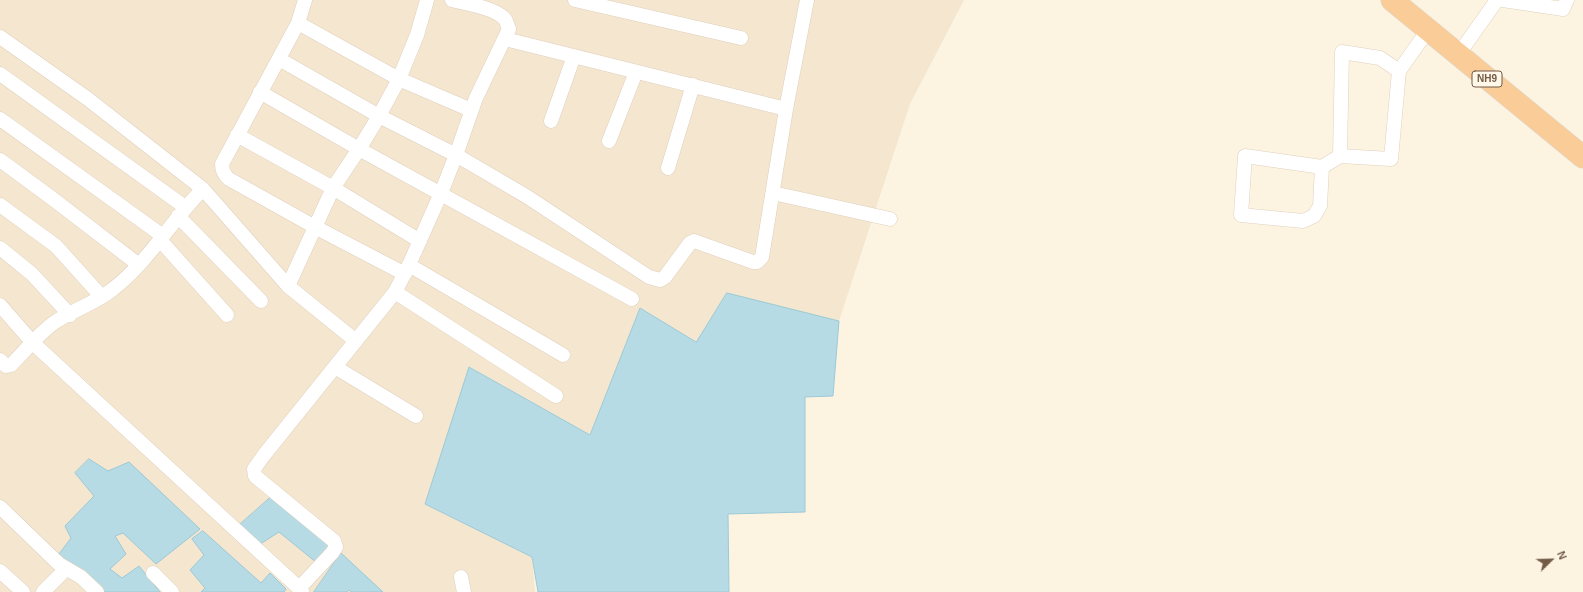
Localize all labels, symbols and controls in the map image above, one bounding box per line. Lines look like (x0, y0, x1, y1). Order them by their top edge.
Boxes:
road number: NH9 (1472, 71, 1502, 87)
north arrow (1531, 540, 1571, 580)
text: N (1555, 549, 1569, 561)

